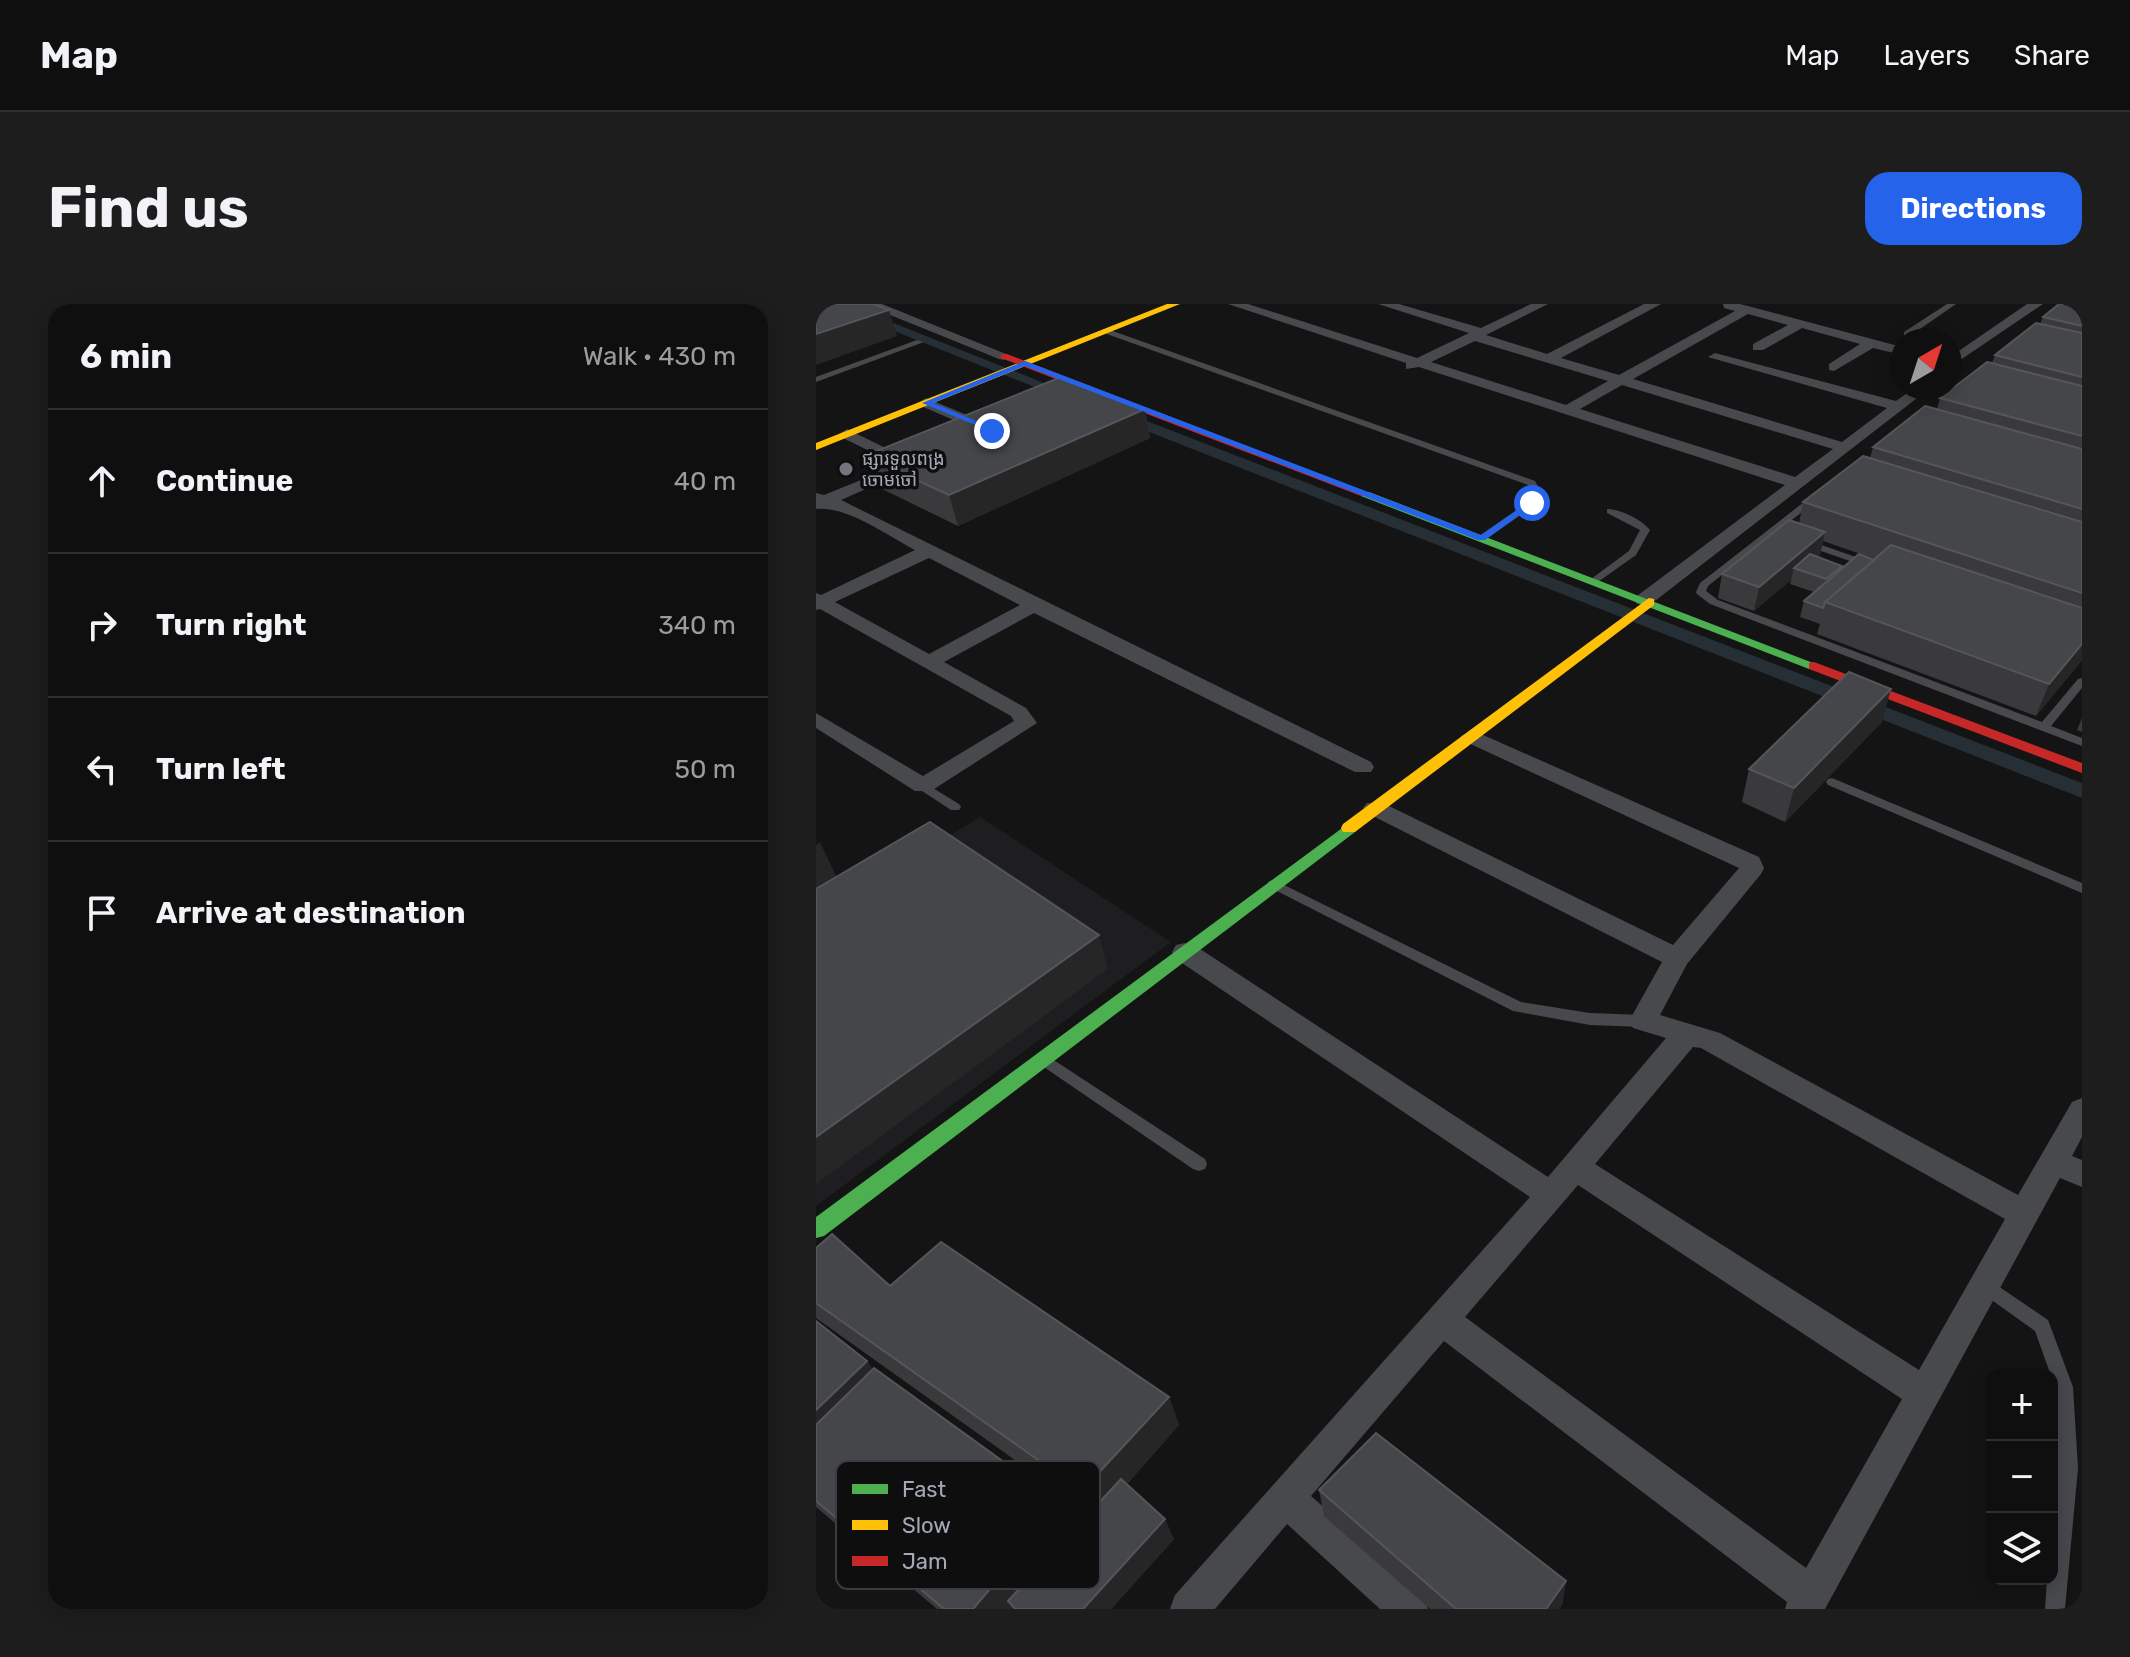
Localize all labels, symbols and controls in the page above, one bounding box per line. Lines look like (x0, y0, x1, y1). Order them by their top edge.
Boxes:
text: Map (40, 32, 118, 78)
text: Map (1785, 39, 1840, 72)
text: Layers (1884, 39, 1970, 72)
text: Share (2014, 39, 2090, 72)
button: Directions (1865, 172, 2082, 245)
text: Find us (48, 175, 249, 241)
north arrow (1890, 328, 1962, 400)
text: 6 min (80, 336, 172, 377)
text: Walk · 430 m (583, 341, 736, 372)
route end (974, 413, 1010, 449)
place label: ផ្សារទួលពង្រ ចោមចៅ (862, 448, 945, 491)
icon: ahead (80, 459, 124, 503)
marker: ផ្សារទួលពង្រ ចោមចៅ (837, 460, 855, 478)
text: Continue (156, 463, 293, 499)
text: 40 m (674, 466, 736, 497)
route start (1514, 485, 1550, 521)
icon: right (80, 603, 124, 647)
text: Turn right (156, 607, 307, 643)
text: 340 m (658, 610, 736, 641)
icon: left (80, 747, 124, 791)
text: Turn left (156, 751, 286, 787)
text: 50 m (675, 754, 736, 785)
icon: arrive (80, 891, 124, 935)
text: Arrive at destination (156, 895, 466, 931)
map controls (1986, 1369, 2058, 1585)
button: + (1986, 1369, 2058, 1441)
button: − (1986, 1441, 2058, 1513)
legend (836, 1461, 1100, 1589)
text: Fast (902, 1476, 947, 1503)
text: Slow (902, 1512, 951, 1539)
button: layers (1986, 1513, 2058, 1585)
text: Jam (902, 1548, 948, 1575)

